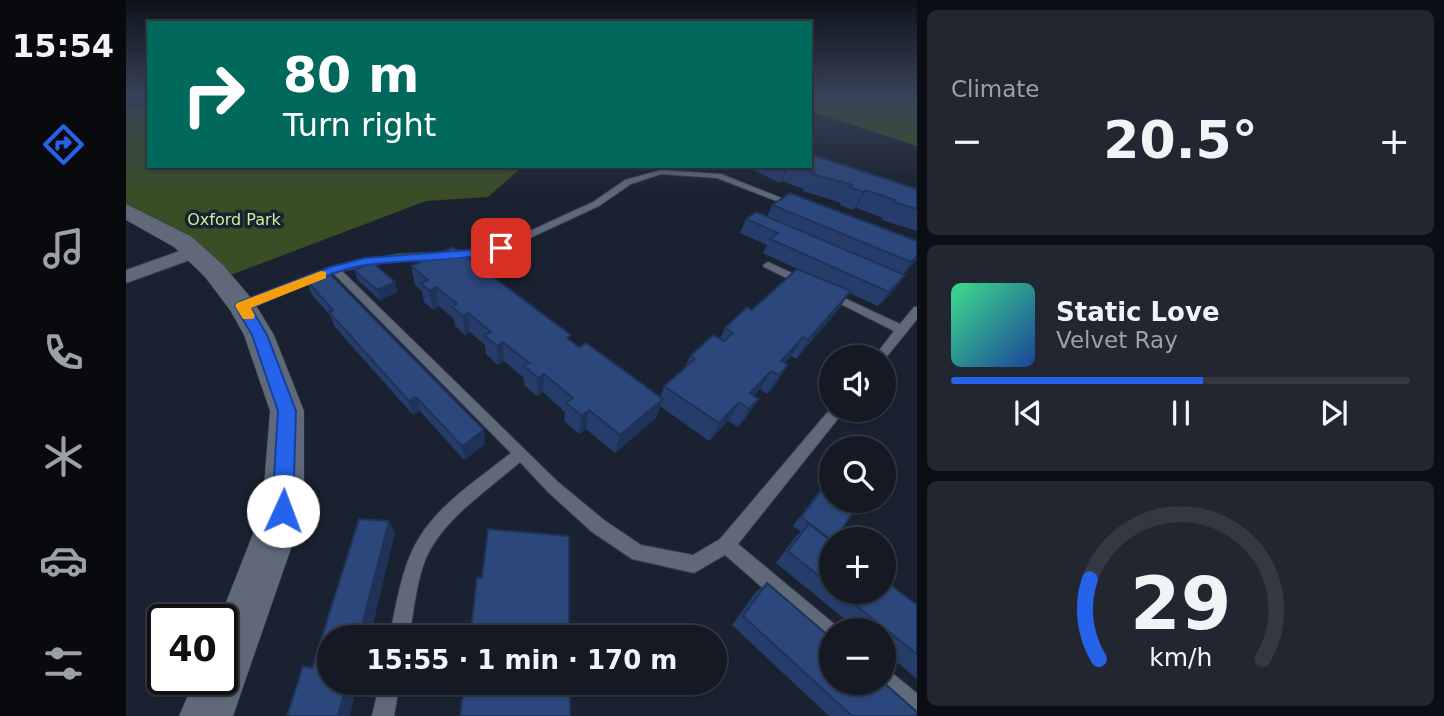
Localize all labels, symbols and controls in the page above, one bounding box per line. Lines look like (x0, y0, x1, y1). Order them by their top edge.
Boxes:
text: 15:54 (12, 27, 114, 65)
text: 80 m (283, 47, 419, 104)
icon: right (168, 49, 259, 140)
text: Climate (951, 76, 1040, 102)
text: Turn right (283, 106, 436, 144)
text: 20.5° (1103, 110, 1258, 170)
text: − (951, 119, 983, 163)
text: + (1378, 119, 1410, 163)
icon: directions (39, 120, 88, 169)
park label: Oxford Park (187, 210, 282, 229)
pin (471, 218, 531, 278)
icon: music (39, 224, 88, 273)
icon: arrive (482, 229, 520, 267)
text: Static Love (1056, 297, 1220, 327)
text: Velvet Ray (1056, 327, 1178, 353)
icon: phone (39, 328, 88, 377)
map controls (819, 345, 896, 695)
button: sound (819, 345, 896, 422)
icon: previous (1009, 394, 1047, 432)
icon: pause (1162, 394, 1200, 432)
icon: next (1315, 394, 1353, 432)
icon: climate (39, 432, 88, 481)
button: search (819, 436, 896, 513)
position arrow (246, 474, 320, 548)
button: + (819, 527, 896, 604)
icon: car (39, 536, 88, 585)
text: 29 (1130, 562, 1231, 647)
speed limit sign: 40 (147, 604, 238, 695)
button: − (819, 618, 896, 695)
icon: filters (39, 639, 88, 688)
text: km/h (1149, 643, 1212, 672)
text: 15:55 · 1 min · 170 m (367, 645, 677, 675)

